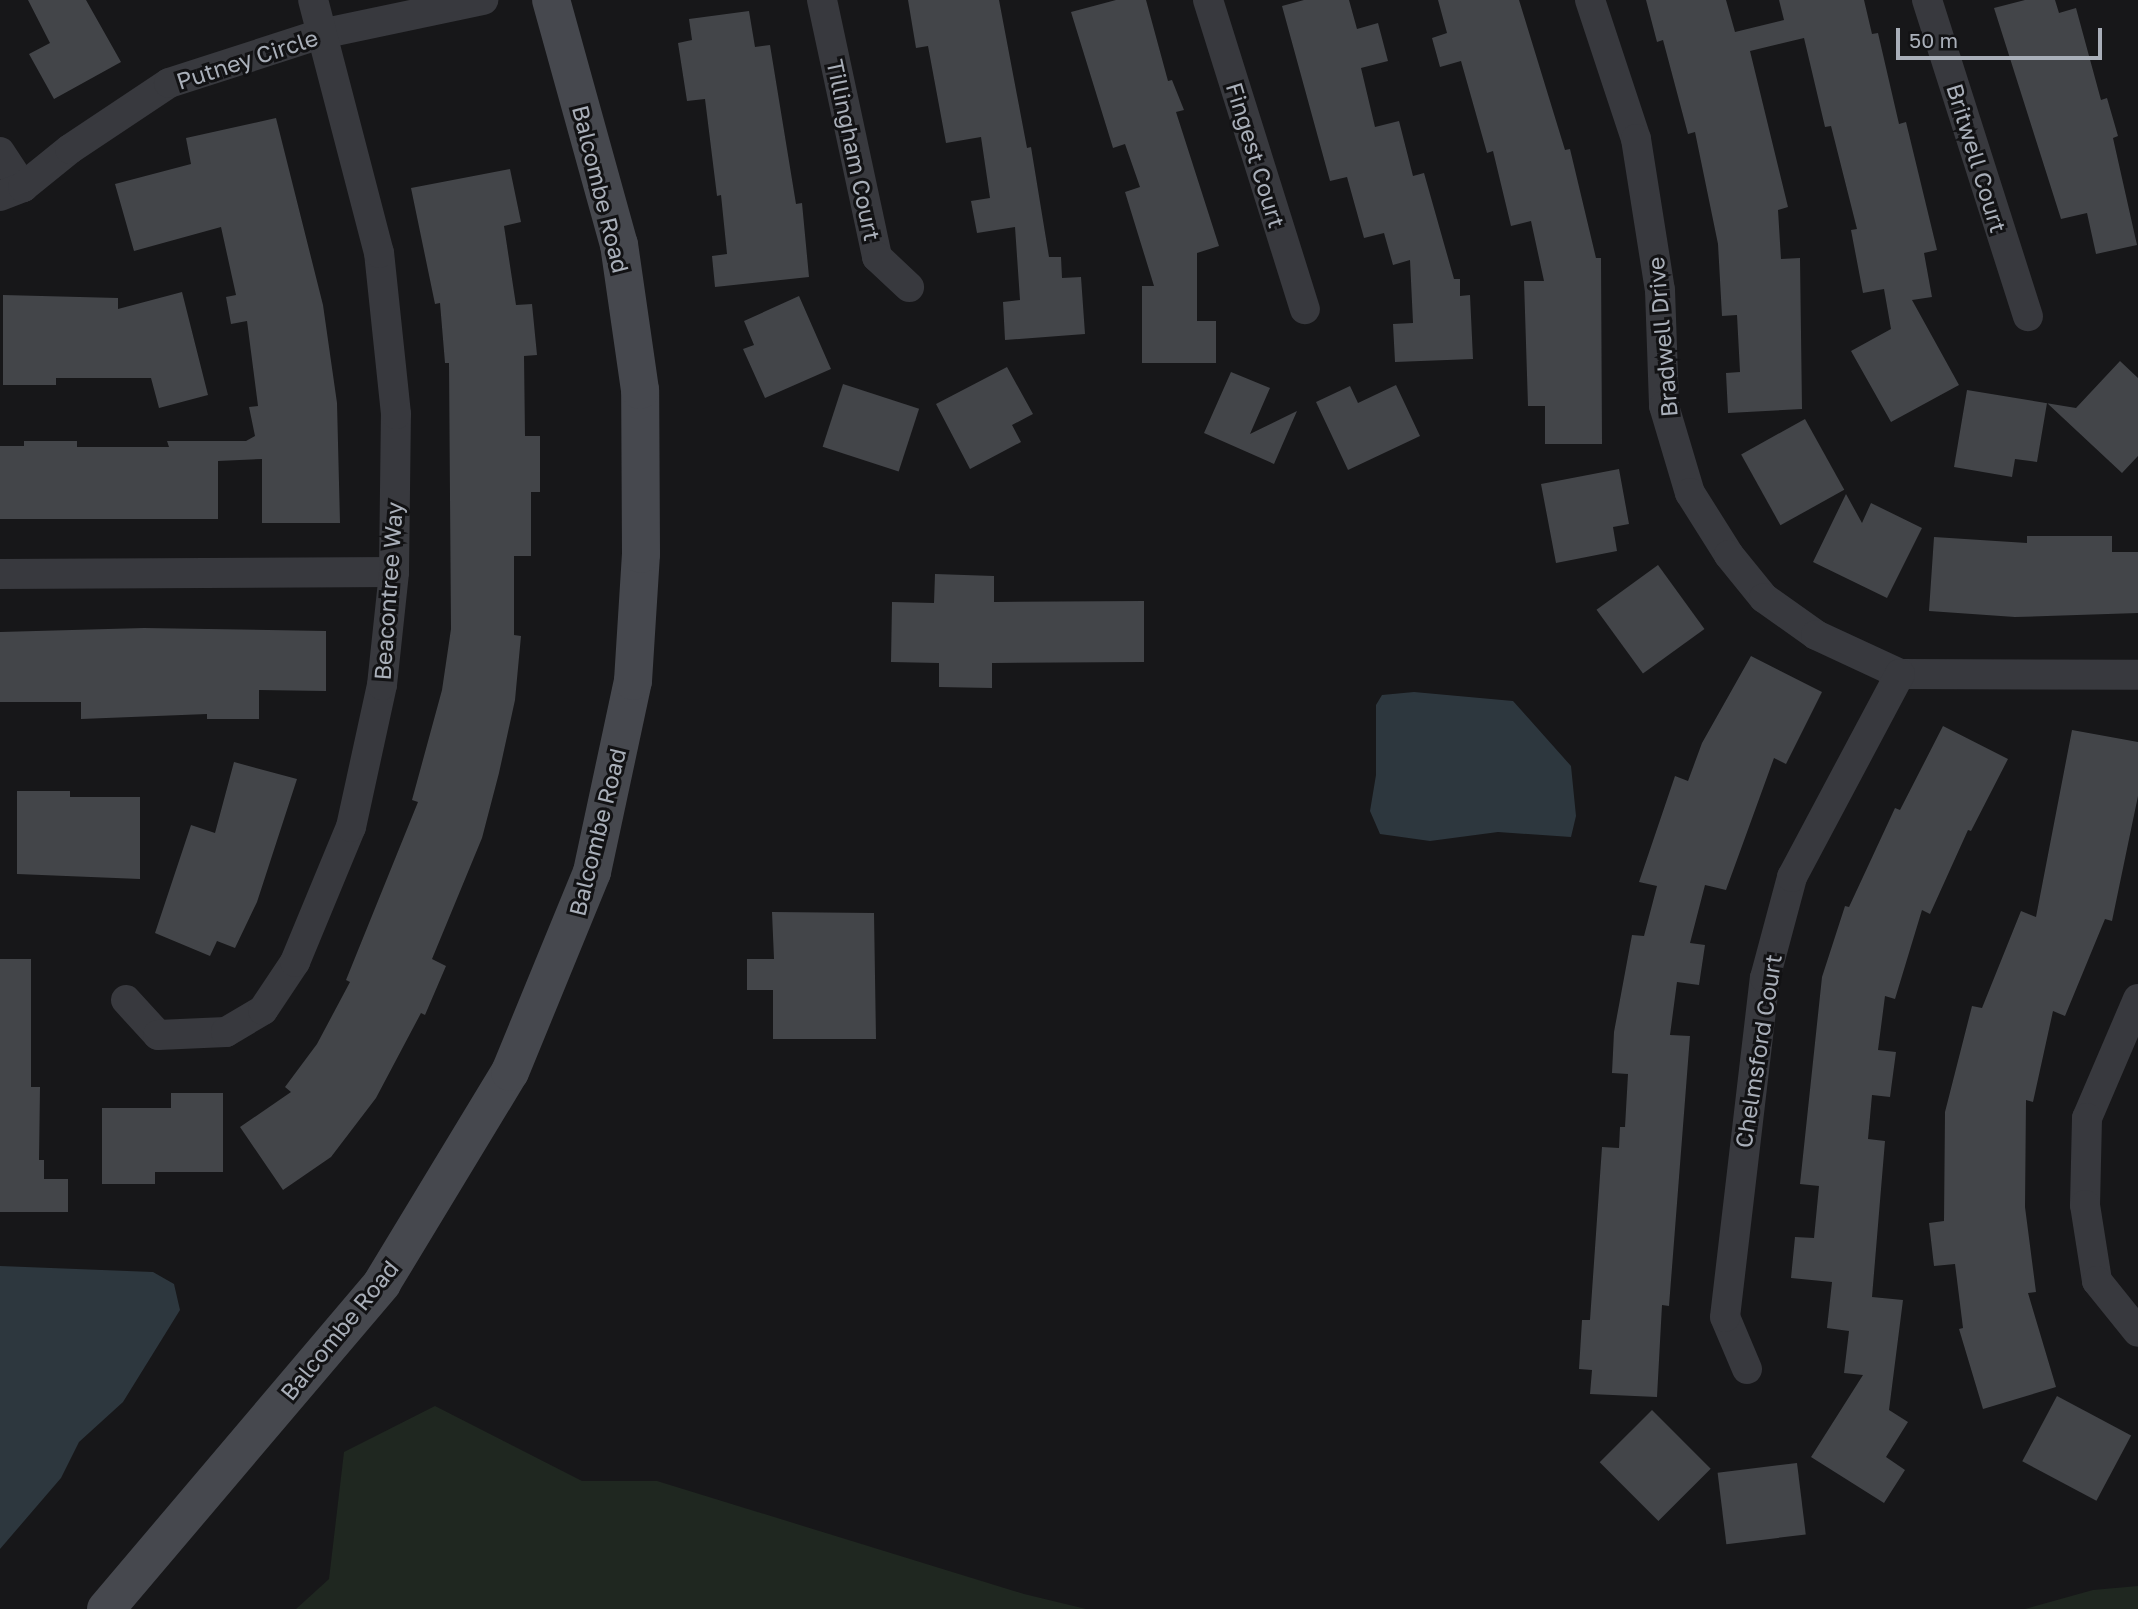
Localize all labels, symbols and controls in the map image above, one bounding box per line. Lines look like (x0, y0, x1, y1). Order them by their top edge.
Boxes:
scale bar (1900, 14, 2106, 58)
street label: Putney Circle (173, 23, 321, 95)
text: 50 m (1909, 27, 1958, 53)
street label: Tillingham Court (821, 57, 887, 243)
street label: Fingest Court (1221, 79, 1291, 231)
street label: Britwell Court (1941, 80, 2013, 236)
street label: Balcombe Road (567, 102, 635, 276)
street label: Bradwell Drive (1641, 256, 1683, 418)
street label: Beacontree Way (368, 501, 408, 681)
street label: Balcombe Road (563, 745, 631, 919)
street label: Chelmsford Court (1729, 952, 1787, 1150)
street label: Balcombe Road (274, 1255, 404, 1405)

